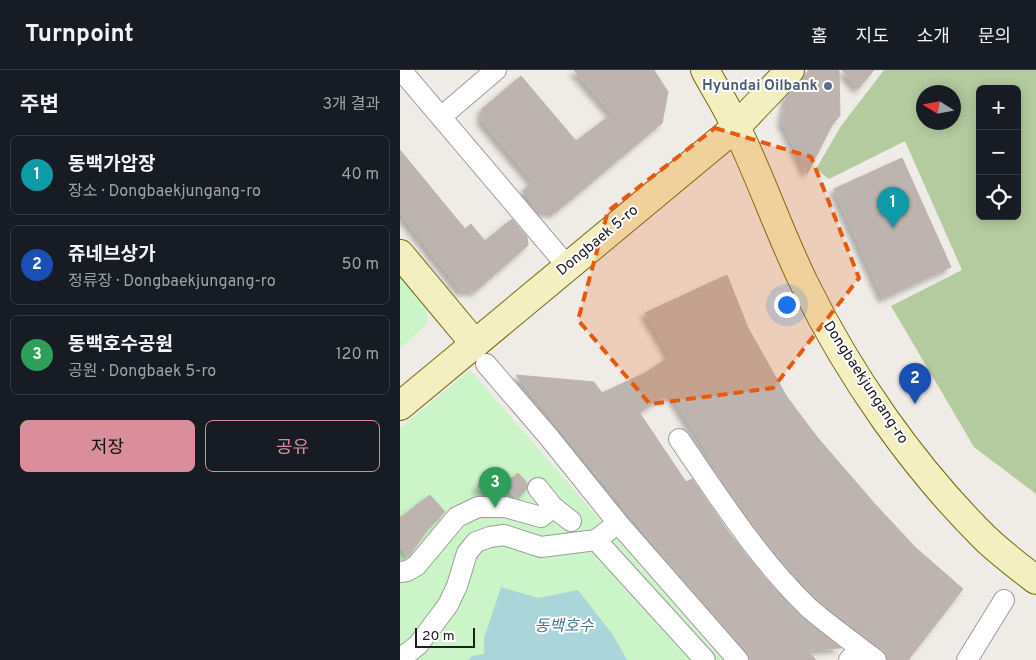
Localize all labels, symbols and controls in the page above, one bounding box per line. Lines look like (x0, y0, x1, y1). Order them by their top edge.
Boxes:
text: Turnpoint (25, 20, 134, 50)
text: 홈 (811, 26, 828, 49)
text: 지도 (856, 26, 889, 49)
text: 소개 (917, 26, 950, 49)
text: 문의 (978, 26, 1011, 49)
place label: Hyundai Oilbank (702, 77, 818, 96)
marker: Hyundai Oilbank (822, 80, 834, 92)
north arrow (916, 85, 961, 130)
map controls (976, 85, 1021, 220)
button: + (976, 85, 1021, 130)
text: 주변 (20, 92, 59, 119)
text: 3개 결과 (322, 95, 380, 115)
button: − (976, 130, 1021, 175)
text: 동백가압장 (68, 153, 155, 177)
text: 1 (34, 165, 40, 185)
text: 40 m (341, 165, 379, 185)
button: locate (976, 175, 1021, 220)
text: 장소 · Dongbaekjungang-ro (68, 182, 261, 202)
pin: 1 (877, 187, 909, 228)
street label: Dongbaek 5-ro (553, 201, 643, 281)
text: 쥬네브상가 (68, 243, 155, 267)
text: 2 (32, 255, 42, 275)
text: 50 m (342, 255, 379, 275)
text: 정류장 · Dongbaekjungang-ro (68, 272, 276, 292)
your location (774, 292, 800, 318)
street label: Dongbaekjungang-ro (818, 318, 912, 448)
text: 동백호수공원 (68, 333, 173, 357)
text: 3 (32, 345, 42, 365)
text: 120 m (336, 345, 379, 365)
text: 공원 · Dongbaek 5-ro (68, 362, 216, 382)
pin: 2 (899, 363, 931, 404)
button: 저장 (20, 420, 195, 472)
button: 공유 (205, 420, 380, 472)
pin: 3 (479, 467, 511, 508)
water label: 동백호수 (535, 617, 595, 637)
scale bar (415, 625, 475, 648)
text: 20 m (422, 628, 455, 645)

